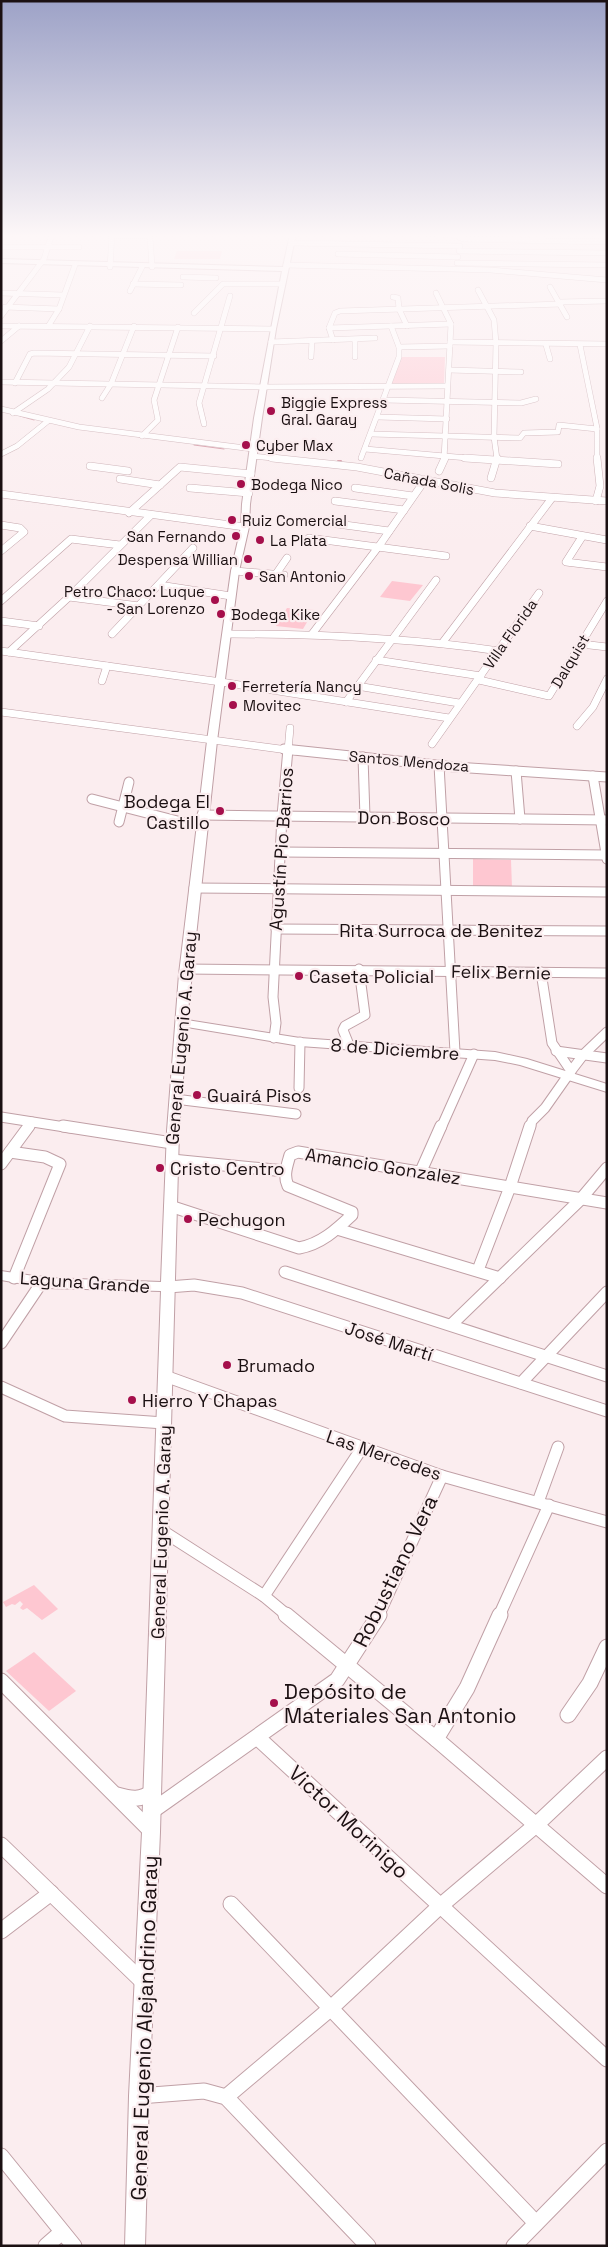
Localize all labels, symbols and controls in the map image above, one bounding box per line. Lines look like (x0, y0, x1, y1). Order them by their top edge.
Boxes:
place label: Biggie Express Gral. Garay (281, 393, 387, 429)
marker: Biggie Express Gral. Garay (265, 405, 277, 417)
place label: Cyber Max (256, 436, 333, 455)
marker: Cyber Max (240, 439, 252, 451)
street label: Cañada Solis (382, 463, 476, 499)
place label: Bodega Nico (251, 475, 343, 494)
marker: Bodega Nico (235, 478, 247, 490)
place label: Ruiz Comercial (242, 511, 347, 530)
marker: Ruiz Comercial (226, 514, 238, 526)
place label: San Fernando (127, 527, 226, 546)
marker: San Fernando (230, 530, 242, 542)
place label: La Plata (270, 531, 327, 550)
marker: La Plata (254, 534, 266, 546)
place label: Despensa Willian (118, 550, 238, 569)
marker: Despensa Willian (242, 553, 254, 565)
place label: San Antonio (259, 567, 346, 586)
marker: San Antonio (243, 570, 255, 582)
place label: Petro Chaco: Luque - San Lorenzo (64, 582, 205, 618)
marker: Petro Chaco: Luque - San Lorenzo (209, 594, 221, 606)
street label: Villa Florida (479, 595, 541, 673)
place label: Bodega Kike (231, 605, 320, 624)
marker: Bodega Kike (215, 608, 227, 620)
street label: Dalquist (547, 631, 593, 691)
place label: Ferretería Nancy (242, 677, 362, 696)
marker: Ferretería Nancy (226, 680, 238, 692)
place label: Movitec (243, 696, 301, 715)
marker: Movitec (227, 699, 239, 711)
street label: Santos Mendoza (348, 746, 470, 776)
street label: Agustín Pio Barrios (264, 767, 298, 931)
place label: Bodega El Castillo (124, 790, 210, 834)
marker: Bodega El Castillo (214, 805, 226, 817)
street label: Don Bosco (357, 806, 451, 830)
street label: Rita Surroca de Benitez (339, 919, 543, 942)
street label: General Eugenio A. Garay (160, 930, 202, 1146)
street label: Felix Bernie (451, 960, 551, 984)
place label: Caseta Policial (309, 965, 434, 988)
marker: Caseta Policial (293, 970, 305, 982)
street label: 8 de Diciembre (330, 1033, 460, 1065)
place label: Guairá Pisos (207, 1084, 311, 1107)
marker: Guairá Pisos (191, 1089, 203, 1101)
street label: Amancio Gonzalez (304, 1142, 462, 1190)
place label: Cristo Centro (170, 1157, 285, 1180)
marker: Cristo Centro (154, 1162, 166, 1174)
place label: Pechugon (198, 1208, 286, 1231)
marker: Pechugon (182, 1213, 194, 1225)
street label: Laguna Grande (19, 1266, 151, 1298)
street label: José Martí (342, 1316, 437, 1366)
place label: Brumado (237, 1354, 315, 1377)
marker: Brumado (221, 1359, 233, 1371)
place label: Hierro Y Chapas (142, 1389, 277, 1412)
marker: Hierro Y Chapas (126, 1394, 138, 1406)
street label: General Eugenio A. Garay (146, 1425, 176, 1639)
street label: Las Mercedes (323, 1425, 445, 1485)
street label: Robustiano Vera (347, 1491, 443, 1651)
place label: Depósito de Materiales San Antonio (284, 1678, 516, 1729)
marker: Depósito de Materiales San Antonio (268, 1697, 280, 1709)
street label: Victor Morinigo (283, 1759, 415, 1885)
street label: General Eugenio Alejandrino Garay (124, 1855, 164, 2201)

